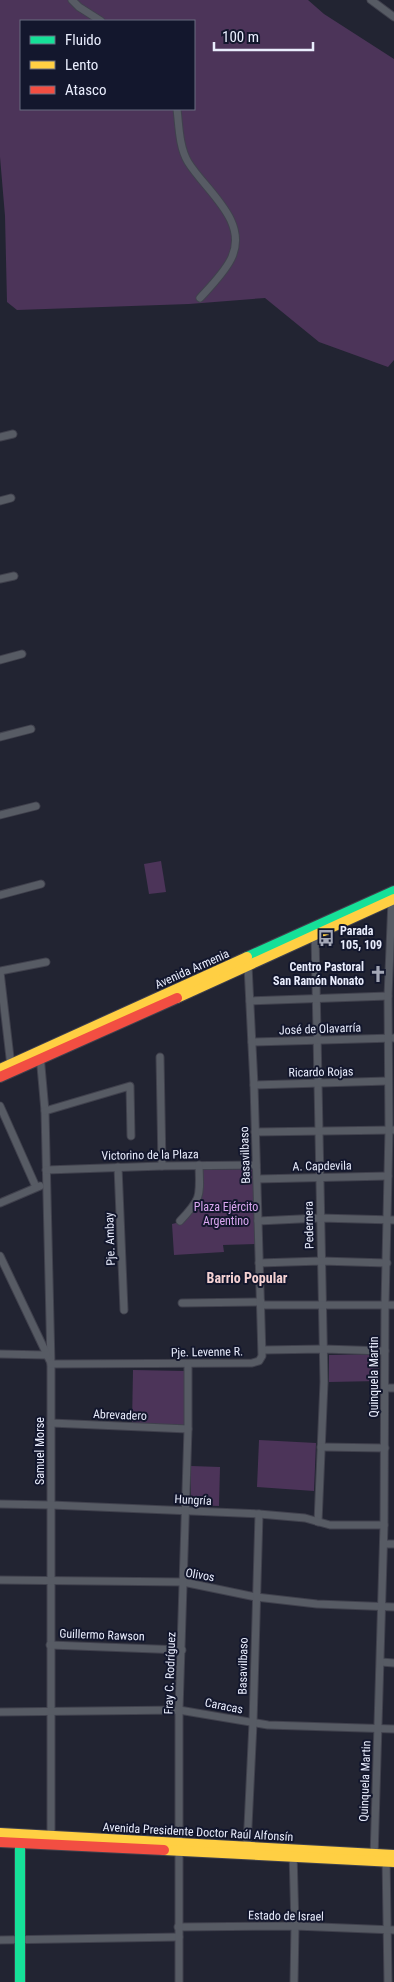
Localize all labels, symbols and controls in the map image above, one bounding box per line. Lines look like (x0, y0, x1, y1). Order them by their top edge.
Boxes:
legend (20, 20, 195, 110)
scale bar (214, 20, 313, 52)
text: 100 m (222, 28, 259, 46)
text: Fluido (65, 31, 101, 49)
text: Lento (65, 56, 98, 74)
text: Atasco (65, 81, 106, 99)
place label: Parada 105, 109 (340, 924, 382, 952)
bus stop icon: Parada 105, 109 (316, 928, 336, 948)
street label: Avenida Armenia (153, 946, 232, 992)
place label: Centro Pastoral San Ramón Nonato (273, 960, 364, 988)
church icon: Centro Pastoral San Ramón Nonato (368, 964, 388, 984)
street label: José de Olavarría (279, 1021, 362, 1037)
street label: Ricardo Rojas (288, 1064, 354, 1080)
street label: Basavilbaso (237, 1126, 253, 1184)
street label: Victorino de la Plaza (101, 1147, 199, 1163)
street label: A. Capdevila (292, 1158, 352, 1174)
park label: Plaza Ejército Argentino (194, 1200, 258, 1228)
street label: Pedernera (302, 1201, 316, 1249)
street label: Pje. Ambay (102, 1212, 118, 1266)
district label: Barrio Popular (207, 1270, 288, 1286)
street label: Quinquela Martin (367, 1336, 381, 1418)
street label: Pje. Levenne R. (171, 1344, 243, 1360)
street label: Abrevadero (93, 1407, 147, 1423)
street label: Samuel Morse (33, 1417, 47, 1485)
street label: Hungría (174, 1492, 212, 1508)
street label: Olivos (184, 1566, 216, 1584)
street label: Guillermo Rawson (59, 1627, 145, 1643)
street label: Fray C. Rodríguez (162, 1631, 178, 1715)
street label: Basavilbaso (236, 1637, 250, 1695)
street label: Caracas (204, 1695, 244, 1717)
street label: Quinquela Martin (357, 1740, 373, 1822)
street label: Avenida Presidente Doctor Raúl Alfonsín (102, 1820, 294, 1844)
street label: Estado de Israel (248, 1908, 324, 1924)

